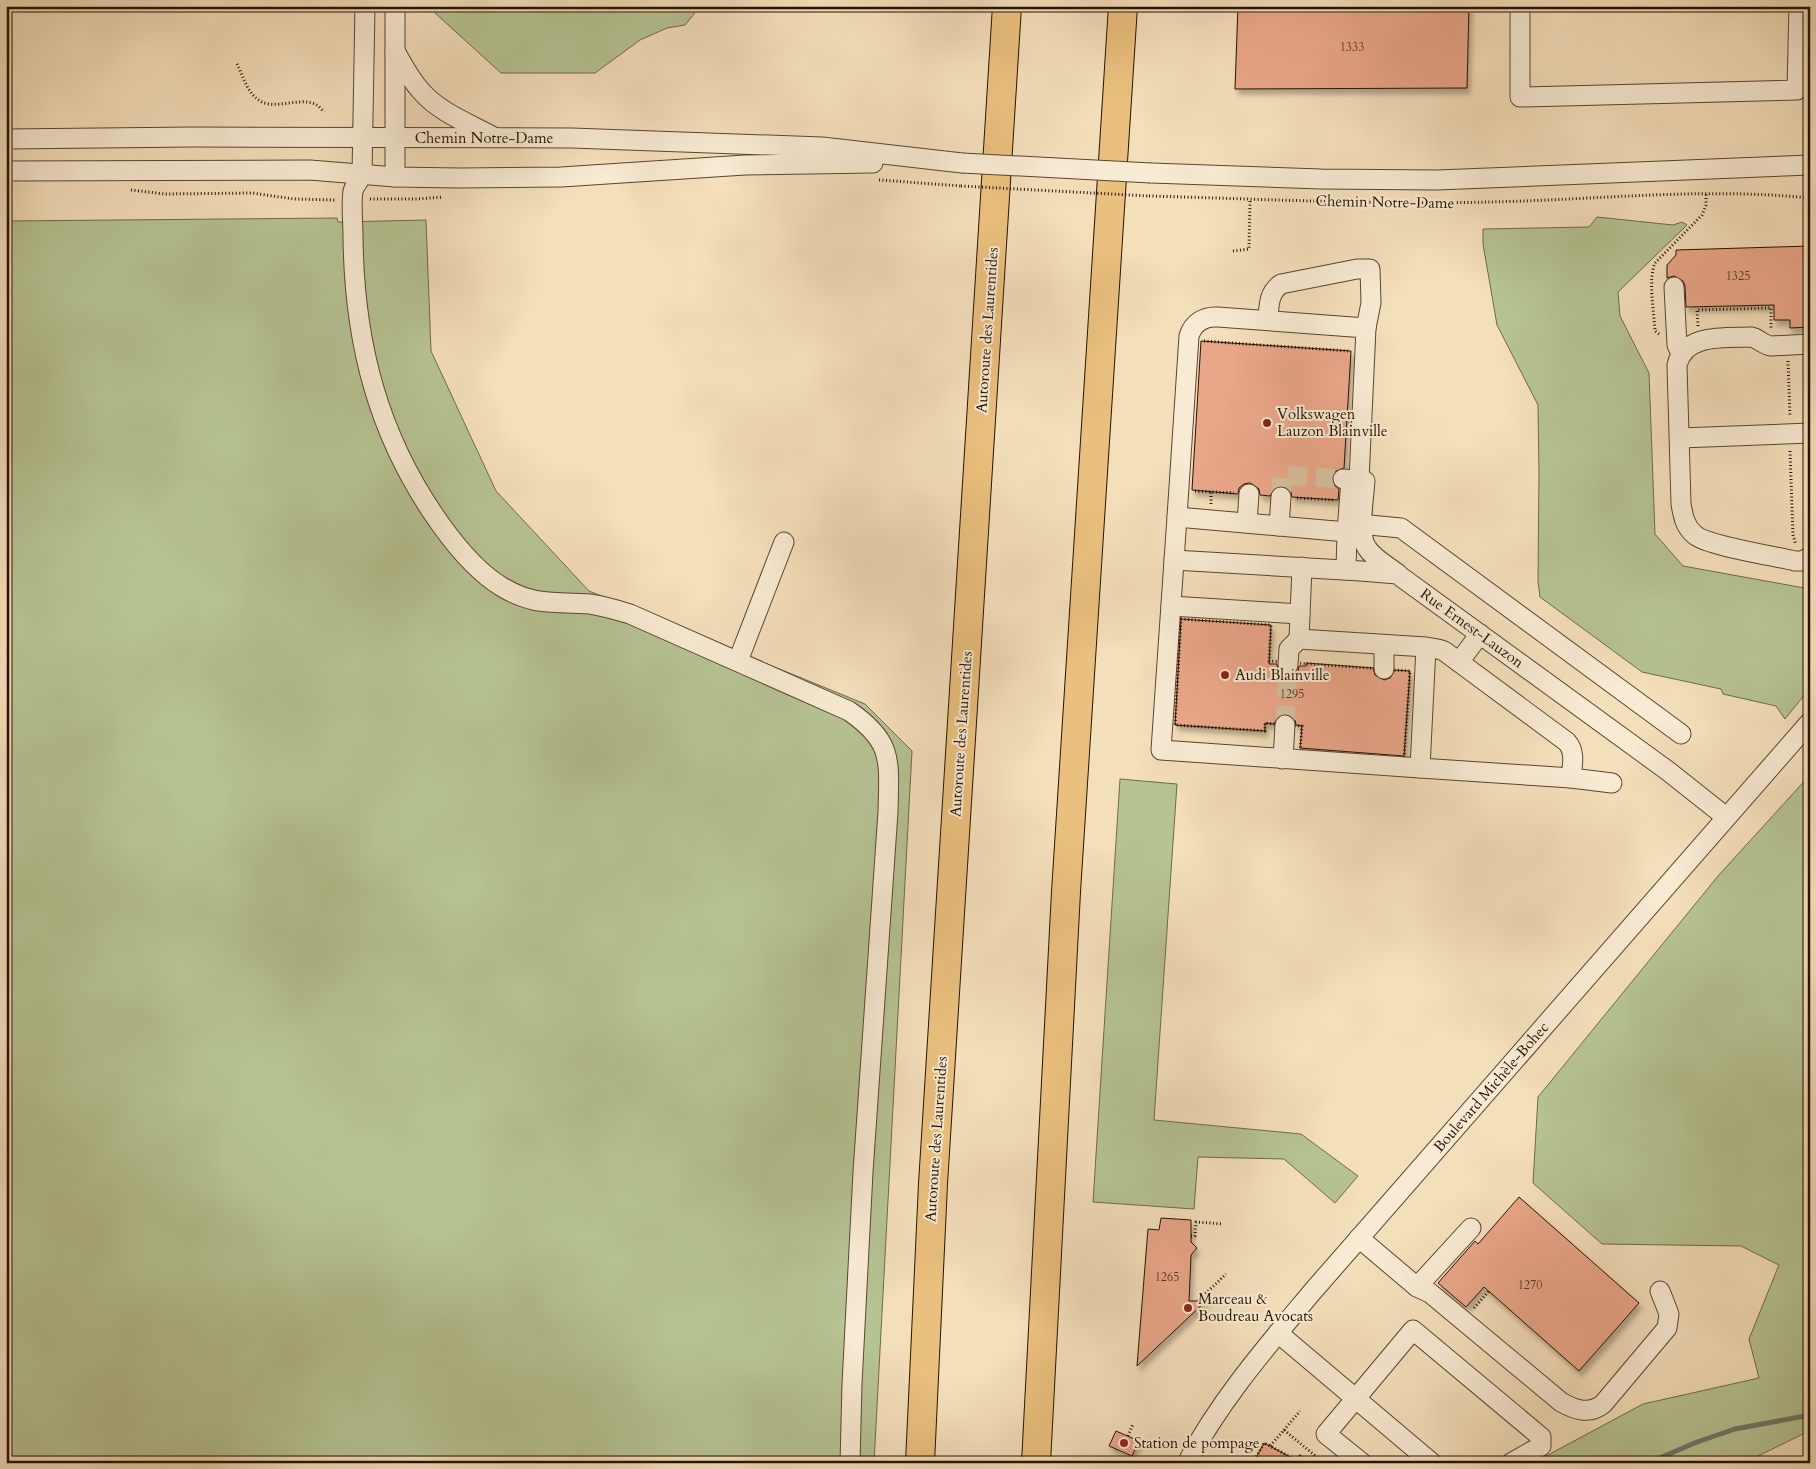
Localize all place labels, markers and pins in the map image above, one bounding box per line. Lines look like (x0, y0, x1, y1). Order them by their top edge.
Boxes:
place label: Volkswagen Lauzon Blainville (1277, 404, 1388, 441)
marker: Volkswagen Lauzon Blainville (1261, 417, 1273, 429)
place label: Audi Blainville (1235, 665, 1330, 685)
marker: Audi Blainville (1219, 669, 1231, 681)
place label: Marceau & Boudreau Avocats (1198, 1289, 1313, 1326)
marker: Marceau & Boudreau Avocats (1182, 1302, 1194, 1314)
place label: Station de pompage (1134, 1433, 1260, 1453)
marker: Station de pompage (1118, 1437, 1130, 1449)

